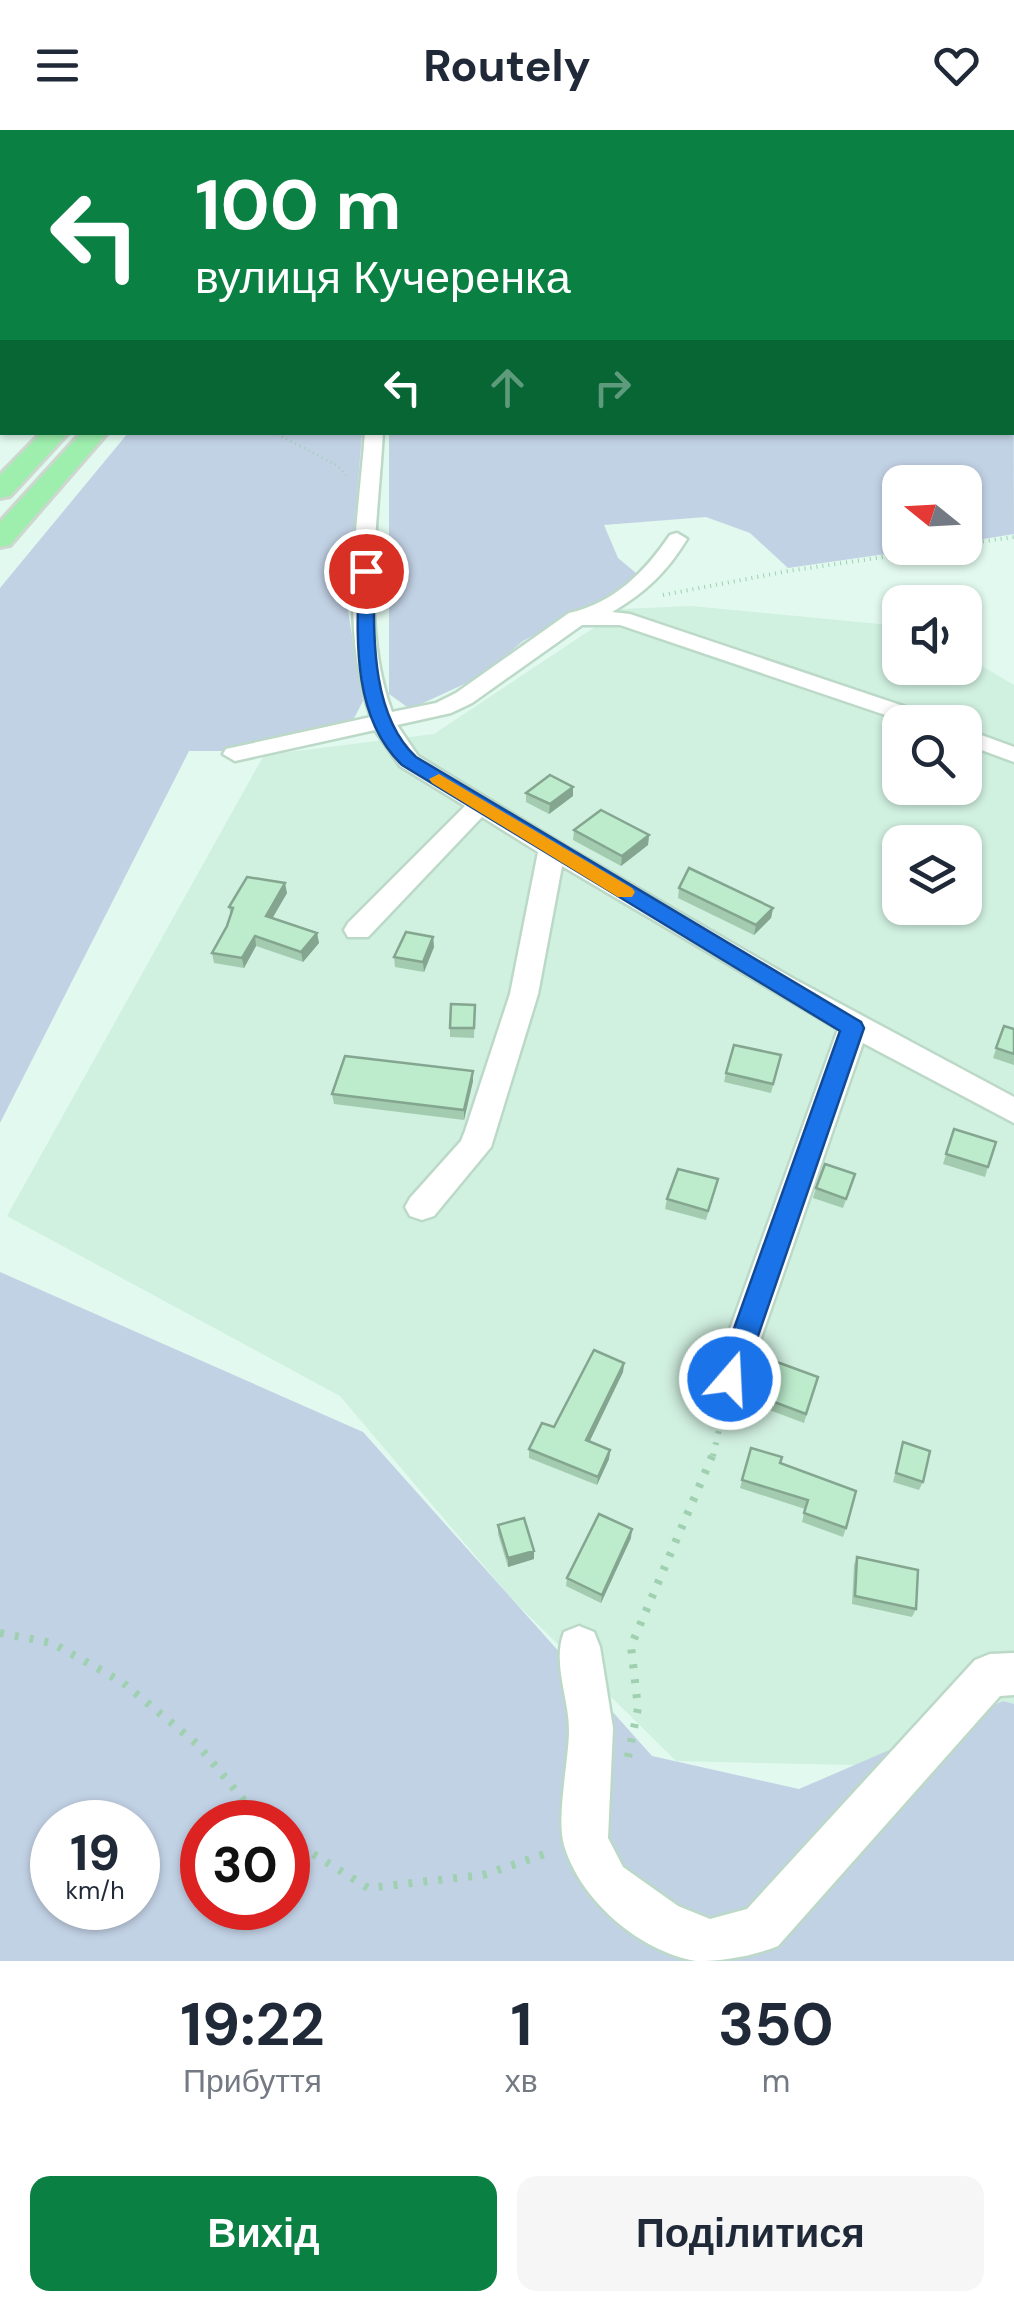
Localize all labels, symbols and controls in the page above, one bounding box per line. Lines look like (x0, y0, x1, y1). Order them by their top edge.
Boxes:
text: Routely (423, 36, 591, 95)
icon: menu (30, 38, 85, 93)
icon: heart (929, 38, 984, 93)
text: 100 m (195, 160, 401, 251)
icon: left (30, 170, 160, 300)
text: вулиця Кучеренка (195, 248, 571, 307)
icon: left (375, 360, 430, 415)
icon: ahead (480, 360, 535, 415)
icon: right (585, 360, 640, 415)
north arrow (882, 465, 982, 565)
map controls (882, 465, 982, 925)
pin (324, 529, 409, 614)
icon: arrive (339, 544, 394, 599)
button: sound (882, 585, 982, 685)
button: search (882, 705, 982, 805)
button: layers (882, 825, 982, 925)
position arrow (678, 1327, 782, 1431)
speed limit sign: 30 (180, 1800, 310, 1930)
text: 19 (70, 1820, 120, 1886)
text: km/h (65, 1874, 125, 1907)
text: 19:22 (180, 1985, 325, 2064)
text: 1 (510, 1985, 532, 2064)
text: 350 (718, 1985, 834, 2064)
text: Прибуття (183, 2060, 322, 2102)
text: хв (505, 2060, 538, 2102)
text: m (762, 2060, 790, 2102)
button: Вихід (30, 2176, 497, 2291)
button: Поділитися (517, 2176, 984, 2291)

